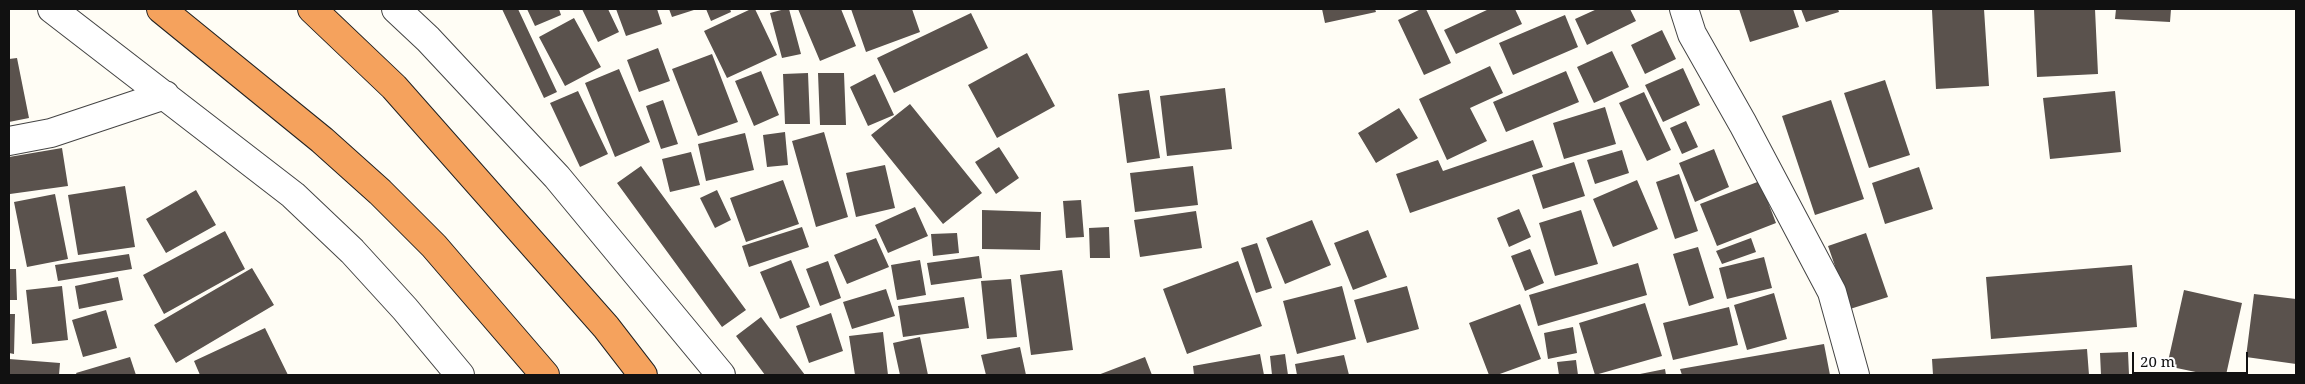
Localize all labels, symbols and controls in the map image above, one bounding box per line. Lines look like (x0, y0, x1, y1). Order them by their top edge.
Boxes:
scale bar (2135, 342, 2251, 374)
text: 20 m (2140, 351, 2175, 371)

